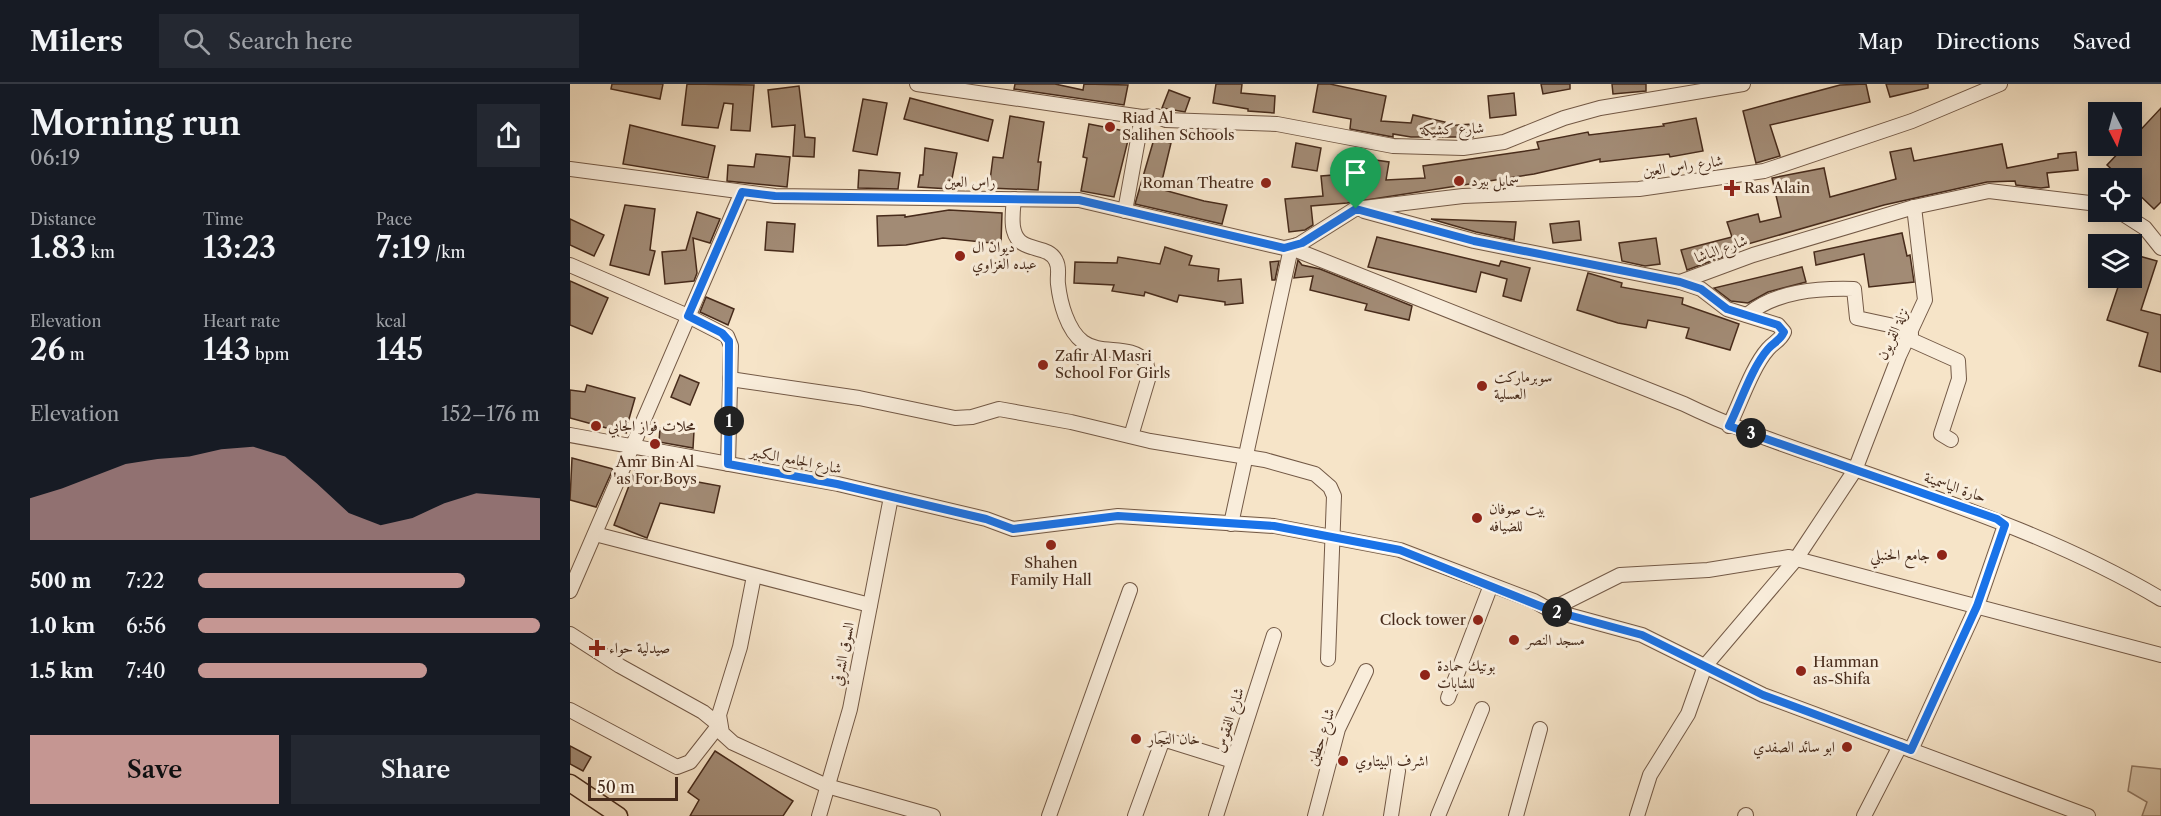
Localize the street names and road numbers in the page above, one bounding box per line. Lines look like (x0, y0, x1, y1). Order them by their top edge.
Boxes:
street label: شارع كشيكة (1419, 118, 1484, 143)
street label: شارع راس العين (1642, 150, 1725, 185)
street label: راس العين (944, 172, 996, 191)
street label: شارع الباشا (1692, 230, 1751, 271)
street label: نزلة القريون (1872, 305, 1914, 363)
street label: شارع الجامع الكبير (746, 441, 843, 483)
street label: حارة الياسمينة (1922, 467, 1989, 506)
street label: السوق الشرقي (827, 620, 861, 688)
street label: شارع الفقوس (1209, 685, 1252, 756)
street label: شارع حطين (1302, 706, 1343, 769)

